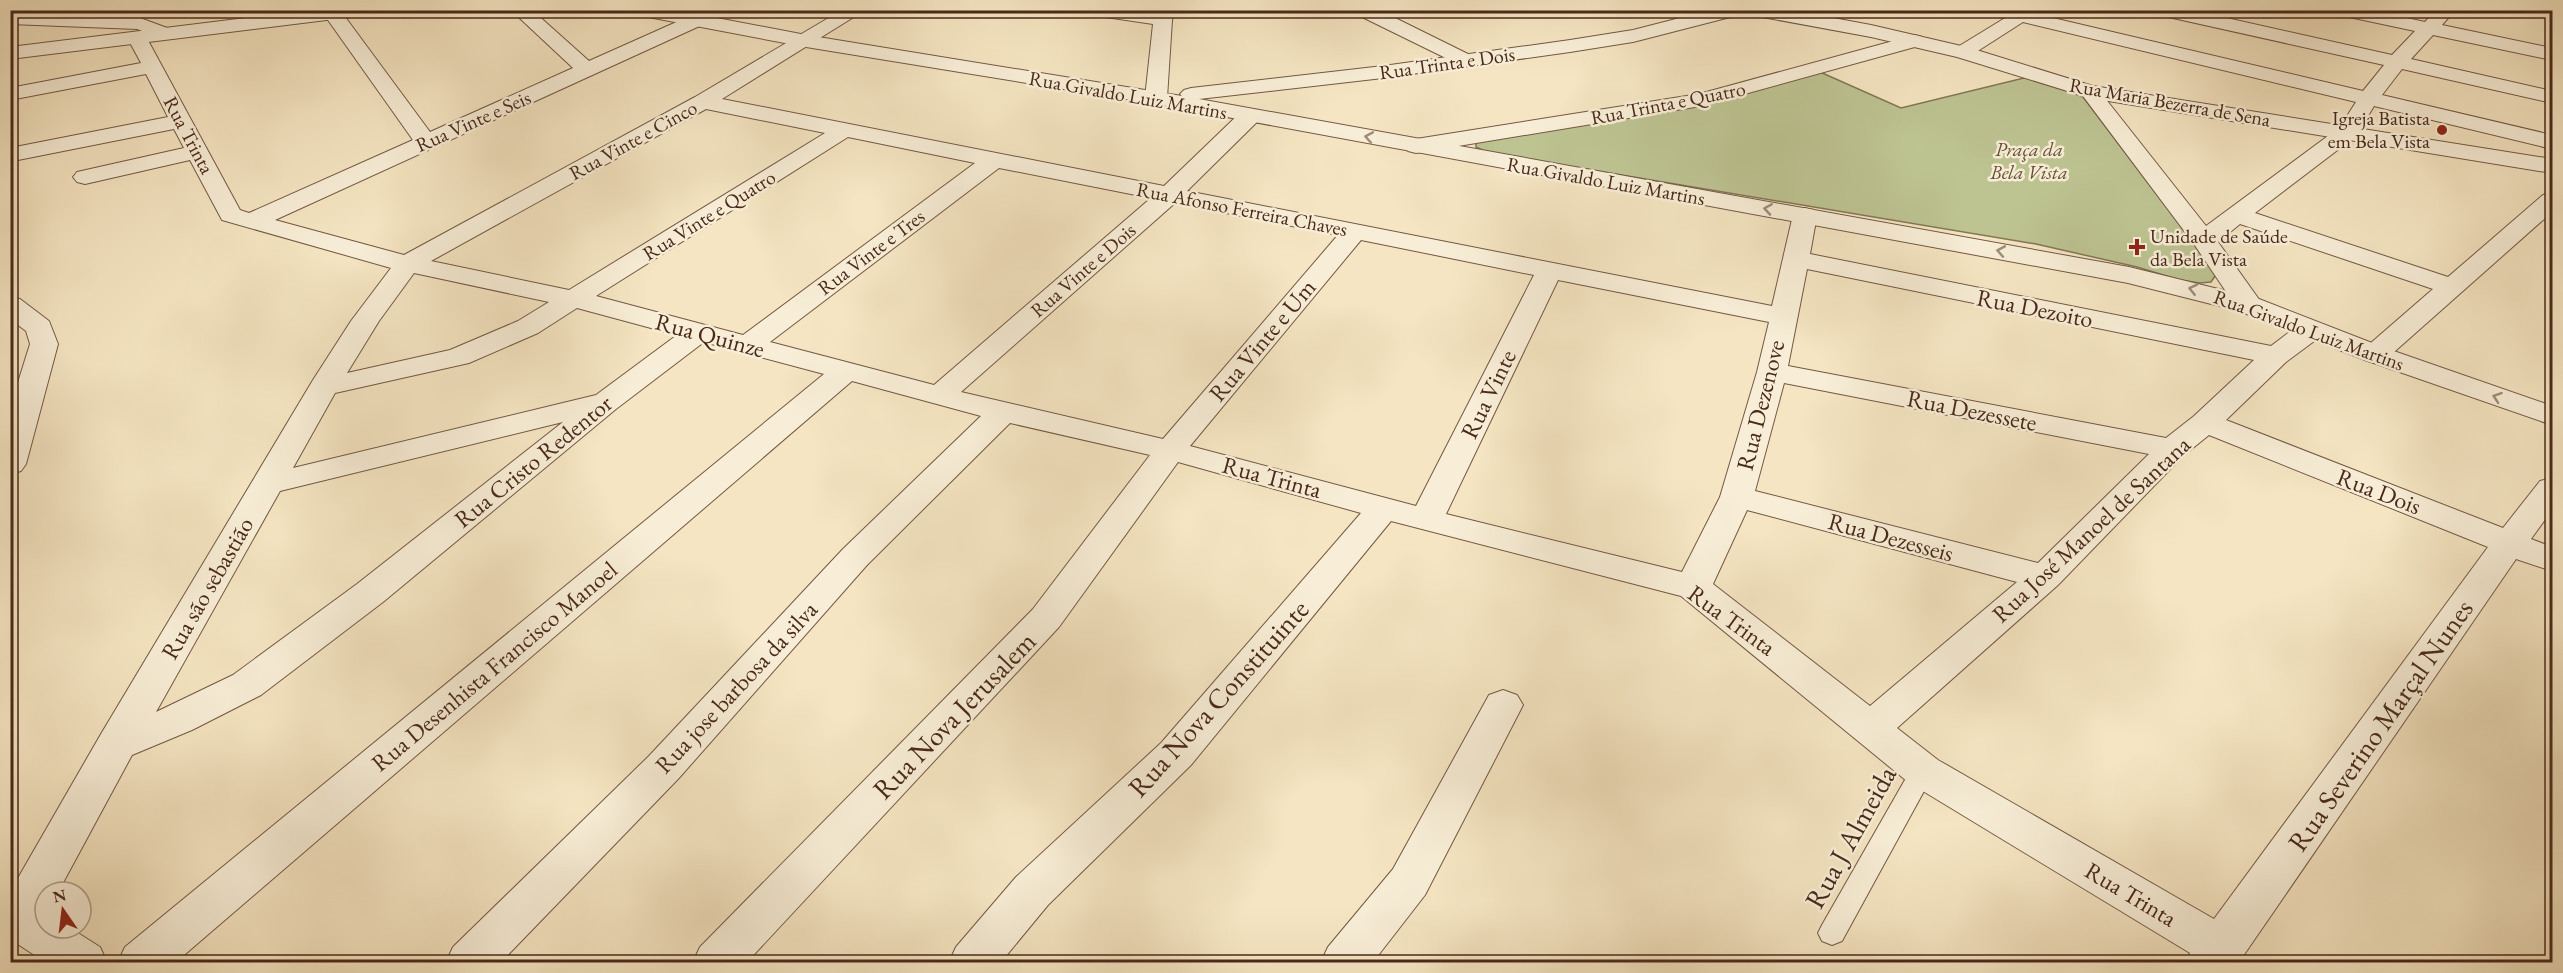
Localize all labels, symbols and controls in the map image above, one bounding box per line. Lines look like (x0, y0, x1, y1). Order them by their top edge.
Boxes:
street label: Rua Trinta e Dois (1377, 41, 1517, 85)
street label: Rua Givaldo Luiz Martins (1027, 65, 1229, 125)
street label: Rua Maria Bezerra de Sena (2067, 72, 2273, 132)
street label: Rua Trinta e Quatro (1588, 75, 1748, 131)
street label: Rua Vinte e Seis (411, 84, 535, 158)
street label: Rua Trinta (158, 92, 220, 178)
street label: Rua Vinte e Cinco (564, 94, 702, 186)
place label: Igreja Batista em Bela Vista (2328, 105, 2430, 154)
marker: Igreja Batista em Bela Vista (2435, 123, 2449, 137)
one-way arrow (1365, 132, 1374, 144)
park label: Praça da Bela Vista (1989, 136, 2068, 185)
street label: Rua Givaldo Luiz Martins (1505, 151, 1707, 211)
street label: Rua Vinte e Quatro (638, 164, 780, 266)
street label: Rua Afonso Ferreira Chaves (1134, 176, 1350, 242)
street label: Rua Vinte e Tres (812, 203, 930, 301)
one-way arrow (1763, 203, 1773, 216)
street label: Rua Vinte e Dois (1025, 217, 1141, 323)
place label: Unidade de Saúde da Bela Vista (2150, 223, 2288, 272)
marker: Unidade de Saúde da Bela Vista (2128, 238, 2146, 256)
one-way arrow (1997, 245, 2007, 258)
street label: Rua Vinte e Um (1202, 272, 1322, 408)
street label: Rua Dezoito (1974, 282, 2096, 334)
street label: Rua Givaldo Luiz Martins (2210, 283, 2408, 377)
one-way arrow (2188, 284, 2198, 297)
street label: Rua Quinze (652, 306, 768, 364)
street label: Rua Dezenove (1729, 336, 1791, 474)
street label: Rua Vinte (1453, 344, 1523, 444)
street label: Rua Dezessete (1904, 382, 2040, 438)
street label: Rua Cristo Redentor (448, 388, 618, 534)
one-way arrow (2492, 391, 2503, 404)
street label: Rua José Manoel de Santana (1985, 429, 2197, 629)
street label: Rua Trinta (1219, 449, 1325, 505)
street label: Rua Dois (2332, 461, 2426, 521)
street label: Rua Dezesseis (1825, 505, 1957, 569)
street label: Rua são sebastião (154, 511, 260, 665)
street label: Rua Desenhista Francisco Manoel (365, 554, 623, 778)
street label: Rua Trinta (1682, 578, 1783, 663)
street label: Rua Nova Constituinte (1120, 592, 1316, 804)
street label: Rua Severino Marçal Nunes (2279, 592, 2481, 858)
street label: Rua jose barbosa da silva (648, 594, 824, 780)
street label: Rua Nova Jerusalem (865, 623, 1043, 807)
street label: Rua J Almeida (1796, 759, 1904, 915)
street label: Rua Trinta (2080, 855, 2183, 934)
north arrow (33, 880, 93, 940)
text: N (51, 884, 68, 908)

